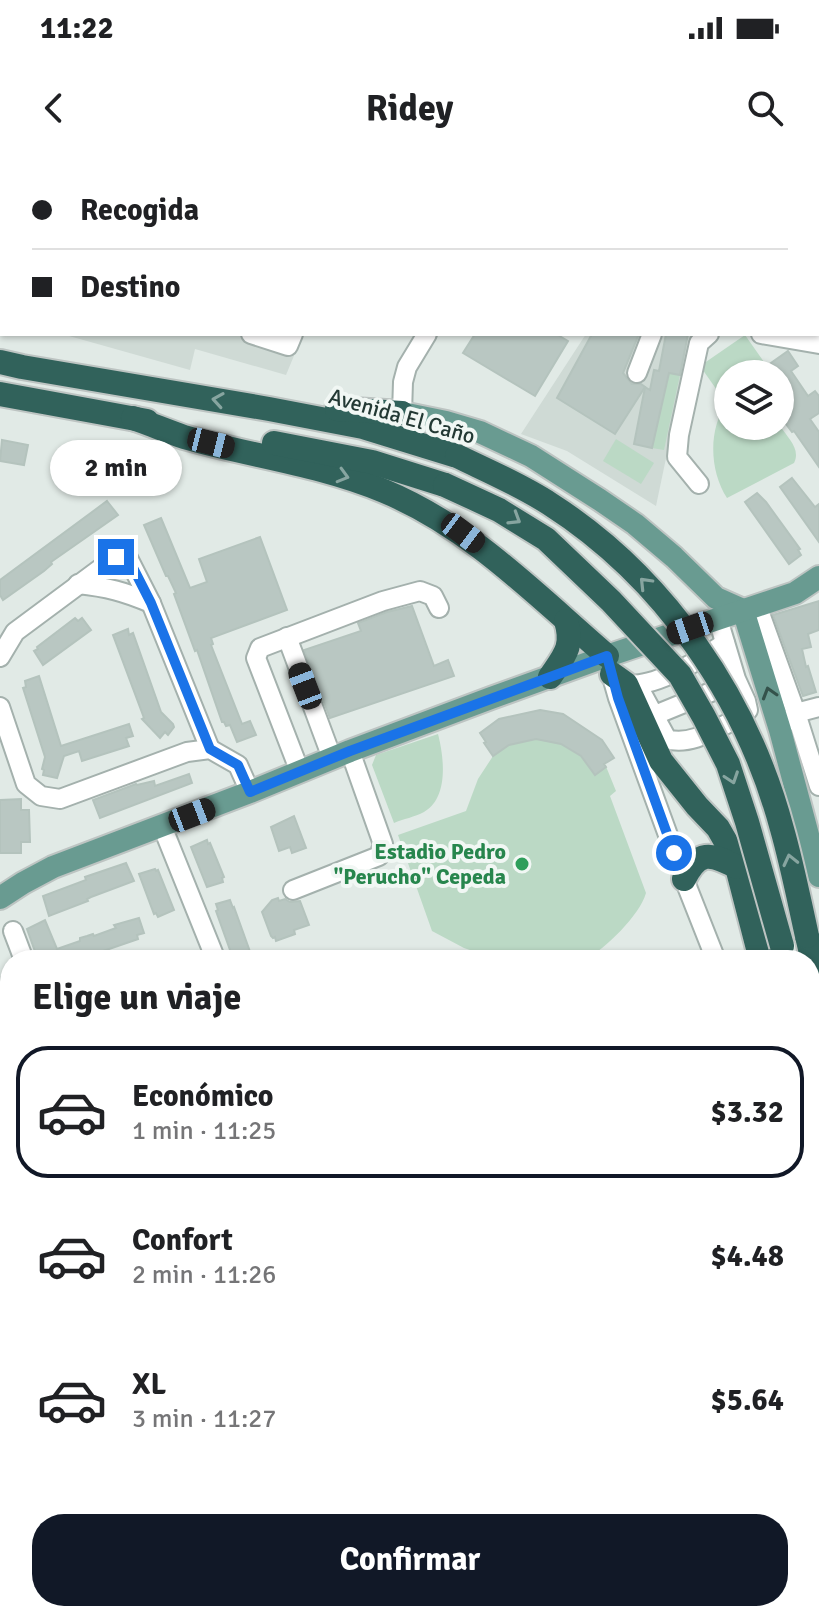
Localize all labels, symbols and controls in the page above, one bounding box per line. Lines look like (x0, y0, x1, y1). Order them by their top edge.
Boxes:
text: 11:22 (40, 10, 114, 47)
icon: back (32, 86, 76, 130)
text: Ridey (366, 86, 453, 131)
icon: search (743, 86, 787, 130)
text: Recogida (80, 192, 199, 229)
text: Destino (80, 269, 181, 306)
map controls (714, 360, 794, 440)
button: layers (714, 360, 794, 440)
street label: Avenida El Caño (326, 382, 478, 450)
one-way arrow (211, 393, 225, 410)
car (185, 426, 237, 460)
callout: 2 min (50, 441, 182, 497)
text: 2 min (85, 452, 147, 484)
one-way arrow (335, 467, 349, 484)
car (437, 509, 489, 557)
one-way arrow (506, 510, 520, 525)
route end (98, 539, 134, 575)
one-way arrow (640, 578, 655, 592)
car (663, 609, 717, 647)
car (285, 659, 325, 713)
one-way arrow (762, 687, 778, 701)
one-way arrow (723, 770, 739, 784)
car (165, 795, 219, 835)
route start (656, 835, 692, 871)
place label: Estadio Pedro "Perucho" Cepeda (333, 838, 506, 890)
one-way arrow (782, 853, 799, 867)
marker: Estadio Pedro "Perucho" Cepeda (513, 855, 531, 873)
text: Elige un viaje (32, 975, 241, 1020)
icon: car (36, 1076, 108, 1148)
text: Económico (132, 1078, 274, 1115)
text: $3.32 (711, 1094, 784, 1131)
text: 1 min · 11:25 (132, 1115, 276, 1147)
icon: car (36, 1220, 108, 1292)
text: Confort (132, 1222, 233, 1259)
text: $4.48 (711, 1238, 784, 1275)
text: 2 min · 11:26 (132, 1259, 276, 1291)
icon: car (36, 1364, 108, 1436)
text: XL (132, 1366, 166, 1403)
text: $5.64 (711, 1382, 784, 1419)
text: 3 min · 11:27 (132, 1403, 276, 1435)
button: Confirmar (32, 1514, 788, 1606)

